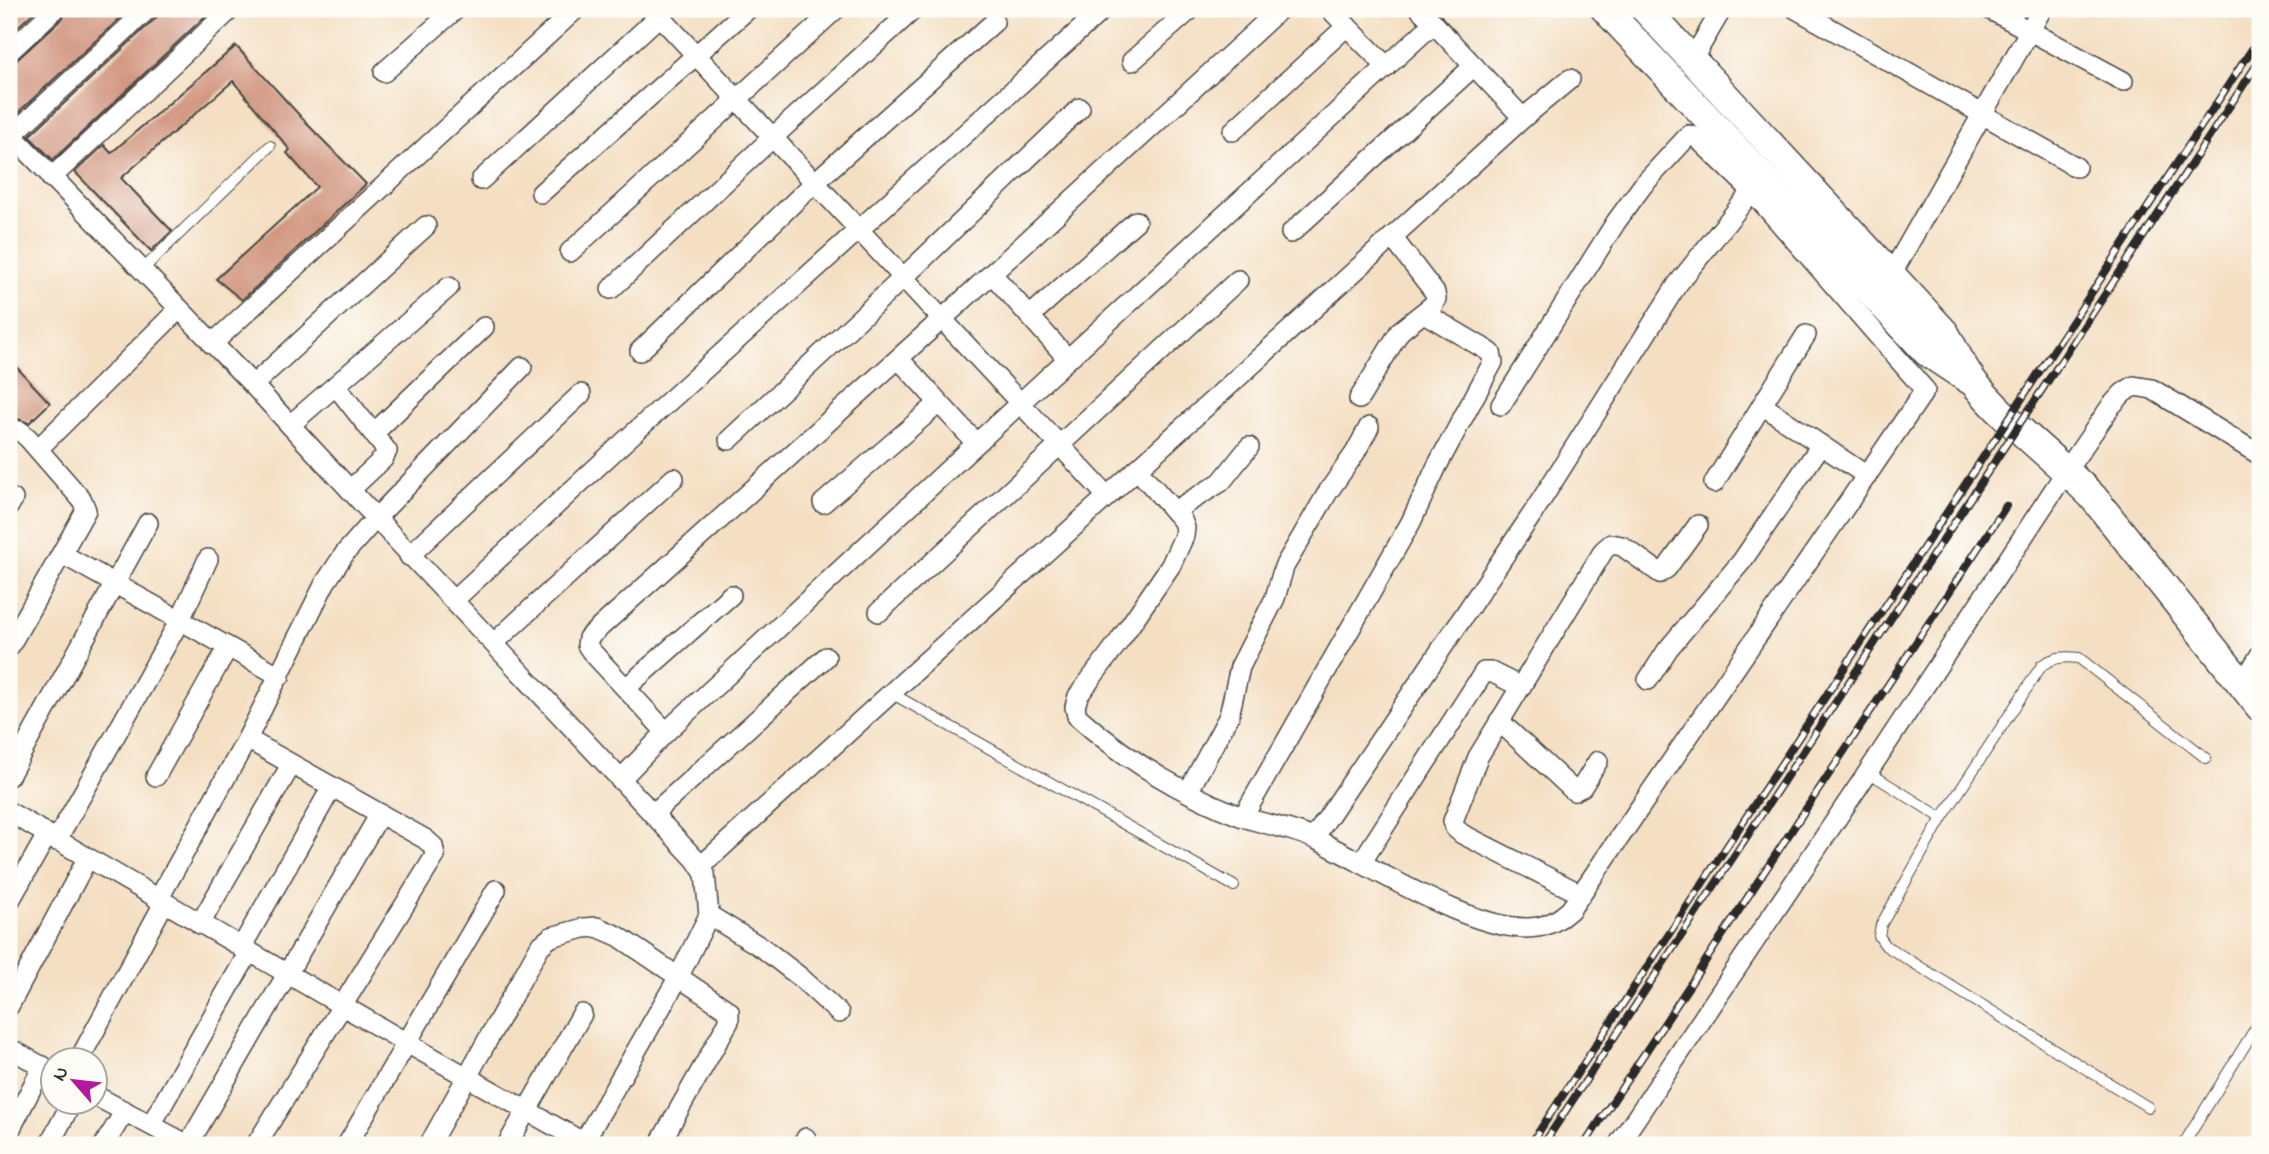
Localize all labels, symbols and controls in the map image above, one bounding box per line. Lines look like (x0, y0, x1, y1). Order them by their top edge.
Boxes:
north arrow (38, 1046, 108, 1116)
text: N (46, 1062, 76, 1086)

